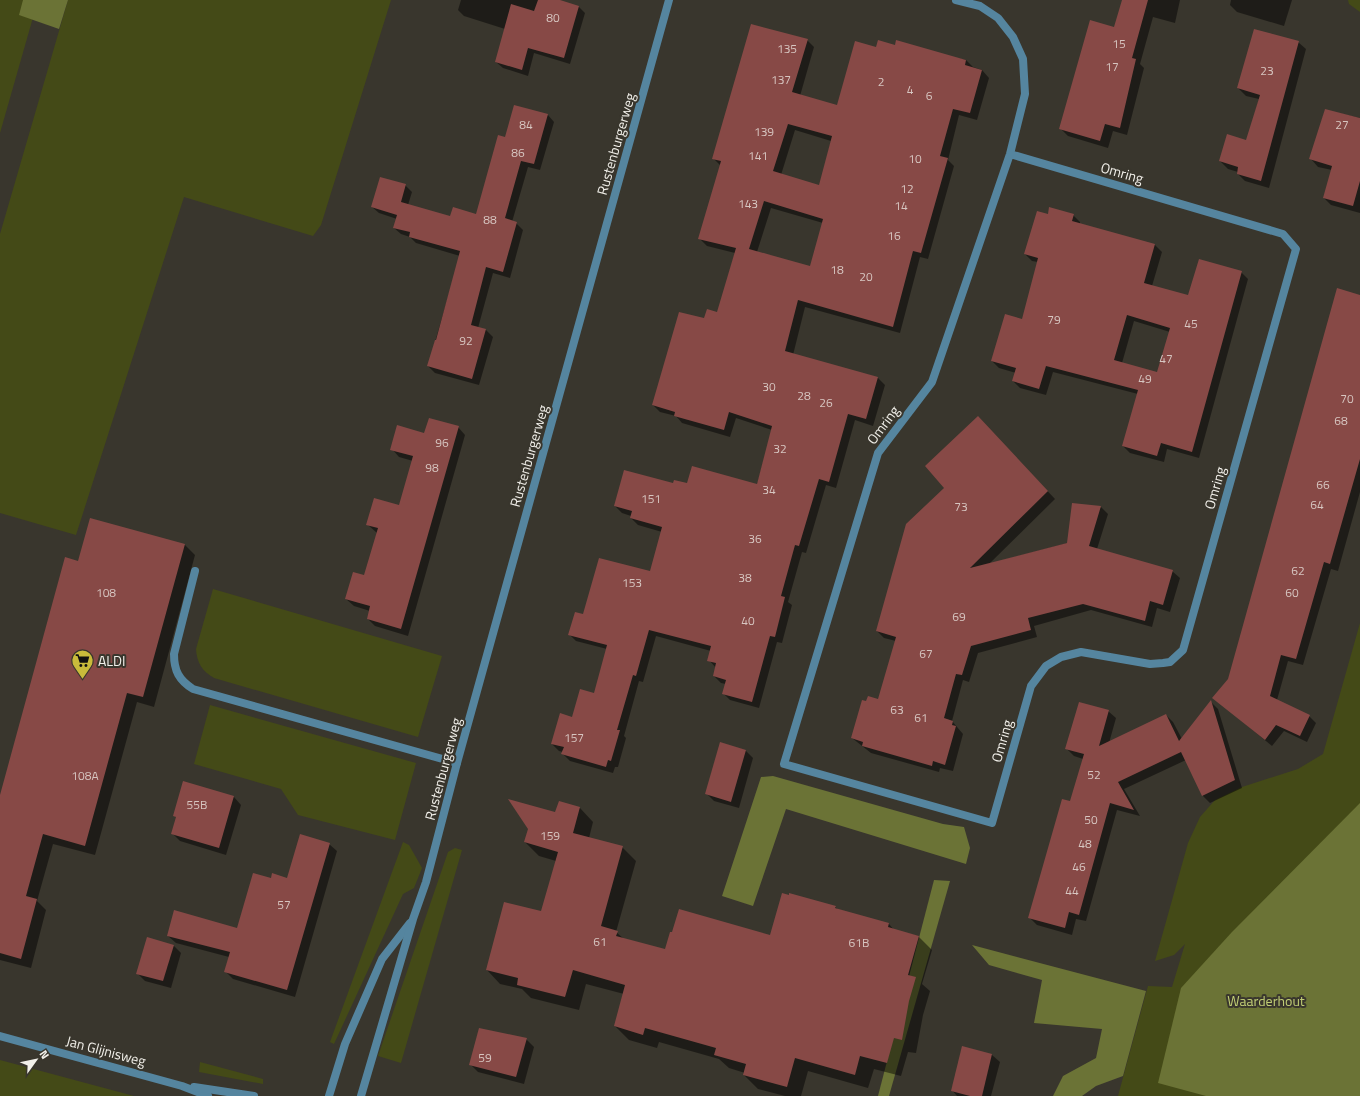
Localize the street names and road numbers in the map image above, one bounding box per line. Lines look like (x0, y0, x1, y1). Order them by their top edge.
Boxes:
street label: Rustenburgerweg (591, 90, 640, 197)
street label: Omring (1098, 156, 1146, 189)
street label: Omring (861, 401, 904, 448)
street label: Rustenburgerweg (504, 402, 553, 509)
street label: Omring (1198, 464, 1231, 512)
street label: Rustenburgerweg (419, 715, 466, 823)
street label: Omring (985, 717, 1018, 765)
street label: Jan Glijnisweg (64, 1030, 148, 1071)

